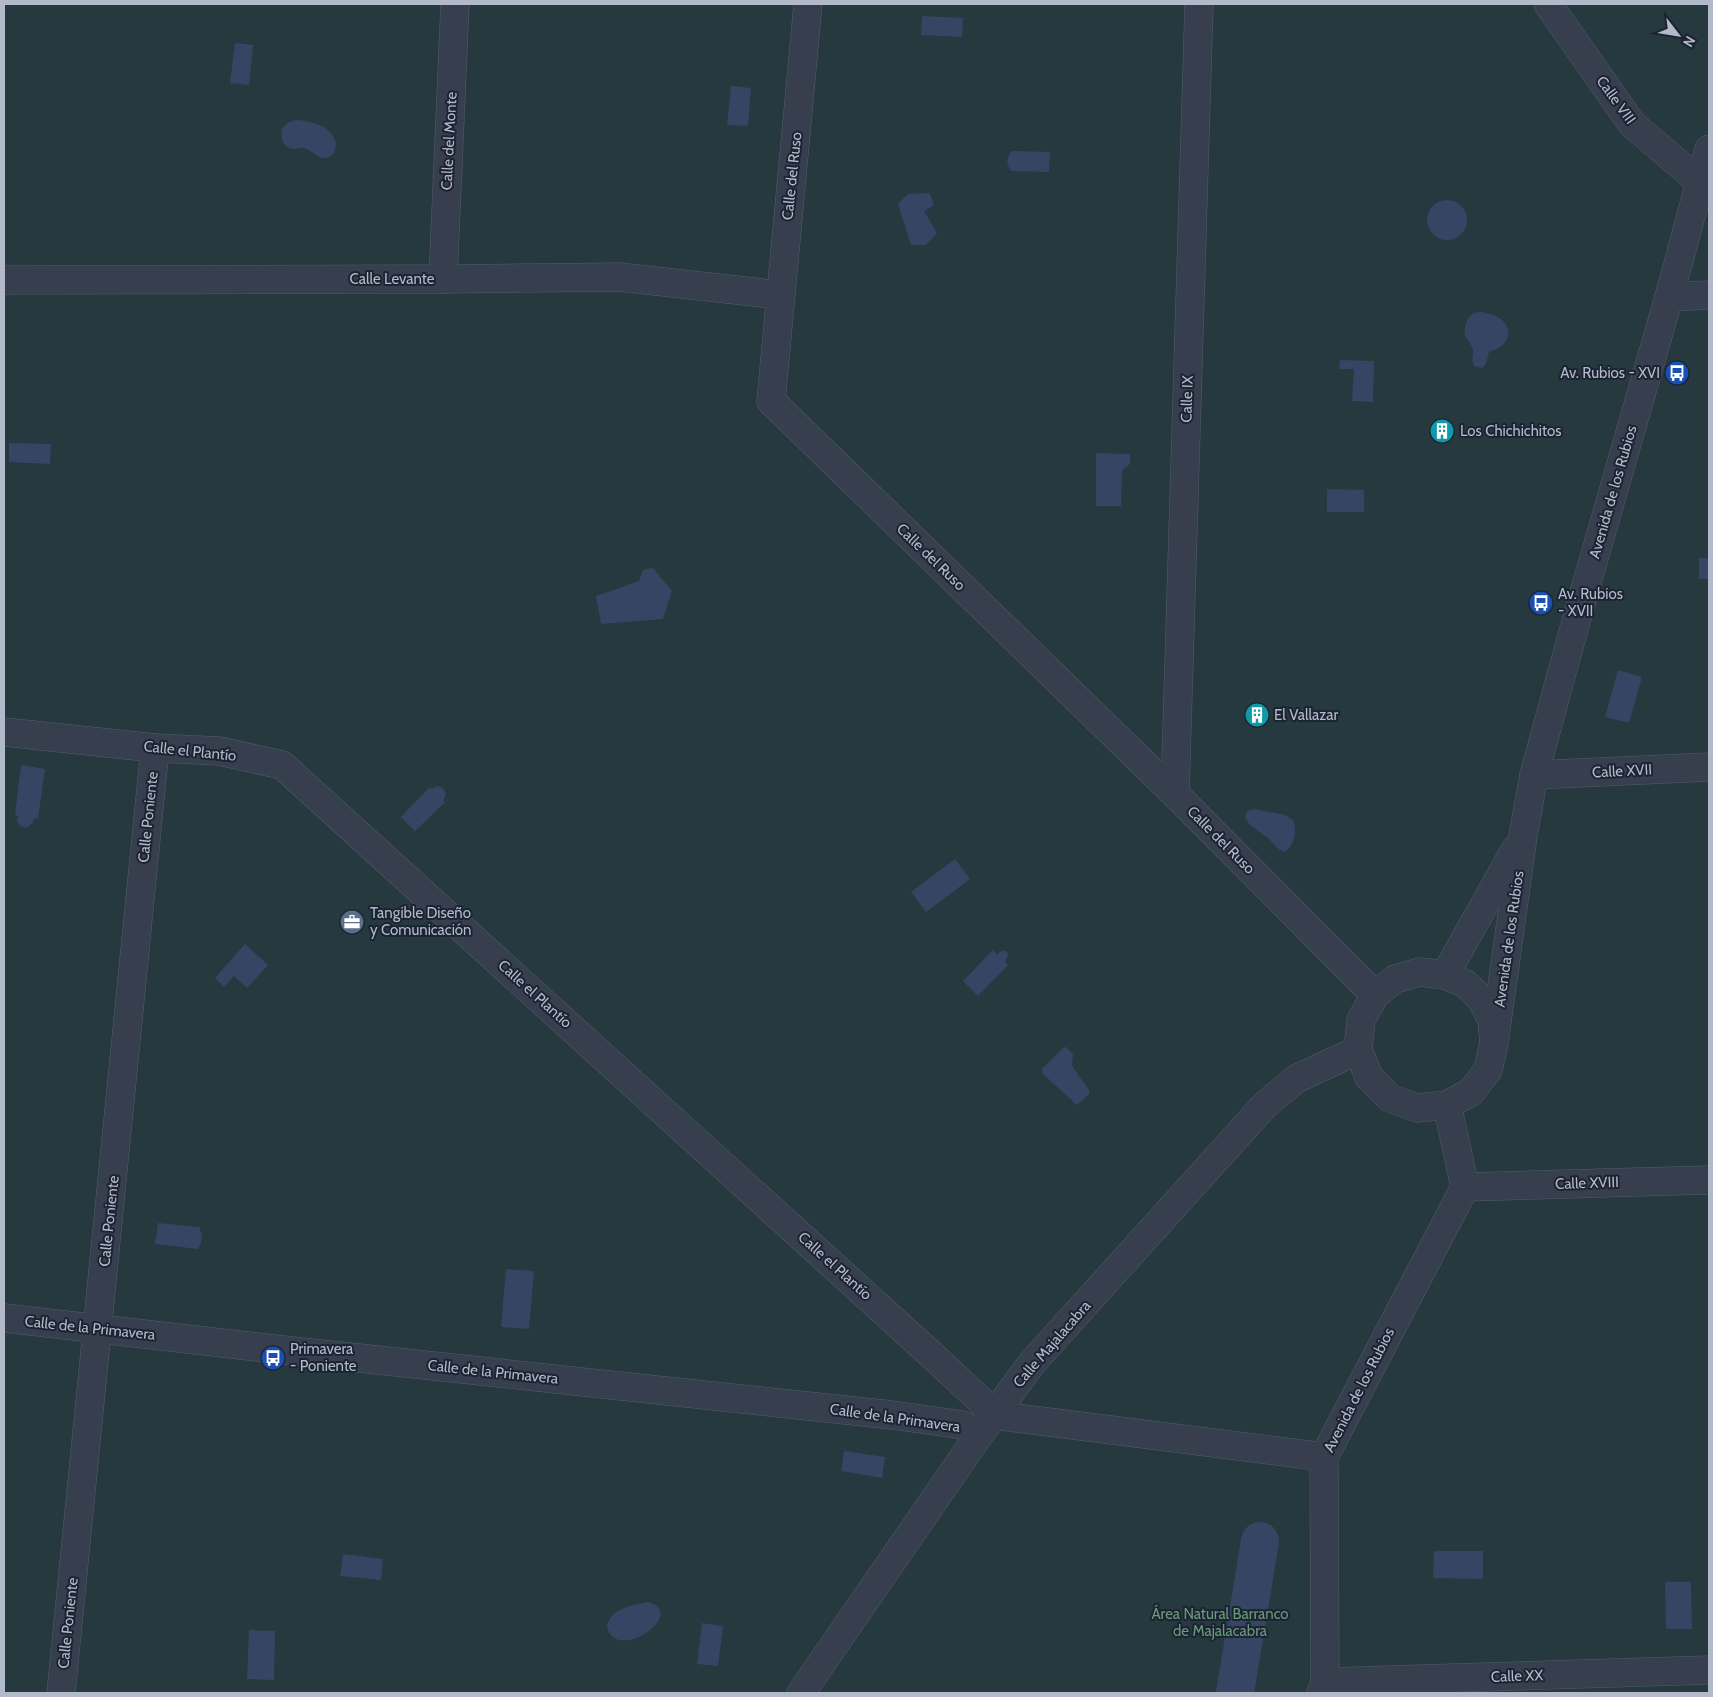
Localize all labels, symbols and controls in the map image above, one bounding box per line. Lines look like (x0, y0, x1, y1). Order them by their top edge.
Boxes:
north arrow (1653, 10, 1703, 60)
text: N (1679, 33, 1699, 51)
street label: Calle VIII (1593, 72, 1639, 128)
street label: Calle del Monte (437, 91, 461, 191)
street label: Calle del Ruso (778, 131, 806, 221)
street label: Calle Levante (350, 270, 435, 288)
bus stop icon: Av. Rubios - XVI (1664, 360, 1690, 386)
place label: Av. Rubios - XVI (1560, 364, 1660, 382)
street label: Calle IX (1177, 375, 1197, 423)
building icon: Los Chichichitos (1429, 418, 1455, 444)
place label: Los Chichichitos (1460, 422, 1561, 440)
street label: Avenida de los Rubios (1585, 423, 1641, 561)
street label: Calle del Ruso (893, 520, 969, 594)
place label: Av. Rubios - XVII (1558, 585, 1623, 620)
bus stop icon: Av. Rubios - XVII (1528, 590, 1554, 616)
building icon: El Vallazar (1244, 702, 1270, 728)
place label: El Vallazar (1274, 706, 1339, 724)
street label: Calle el Plantío (143, 737, 237, 765)
street label: Calle XVII (1591, 760, 1653, 782)
street label: Calle Poniente (134, 770, 162, 863)
street label: Calle del Ruso (1183, 802, 1259, 878)
street label: Avenida de los Rubios (1491, 870, 1527, 1008)
place label: Tangible Diseño y Comunicación (370, 904, 471, 939)
office icon: Tangible Diseño y Comunicación (339, 909, 365, 935)
street label: Calle el Plantío (494, 956, 576, 1032)
street label: Calle XVIII (1555, 1173, 1619, 1193)
street label: Calle Poniente (95, 1174, 123, 1267)
street label: Calle el Plantío (794, 1228, 876, 1304)
street label: Calle Majalacabra (1009, 1296, 1095, 1391)
street label: Calle de la Primavera (24, 1312, 157, 1344)
street label: Avenida de los Rubios (1320, 1325, 1398, 1455)
place label: Primavera - Poniente (290, 1340, 357, 1375)
bus stop icon: Primavera - Poniente (260, 1345, 286, 1371)
street label: Calle de la Primavera (427, 1356, 560, 1388)
street label: Calle de la Primavera (829, 1400, 962, 1436)
street label: Calle Poniente (54, 1576, 82, 1669)
park label: Área Natural Barranco de Majalacabra (1151, 1604, 1289, 1640)
street label: Calle XX (1491, 1666, 1544, 1686)

